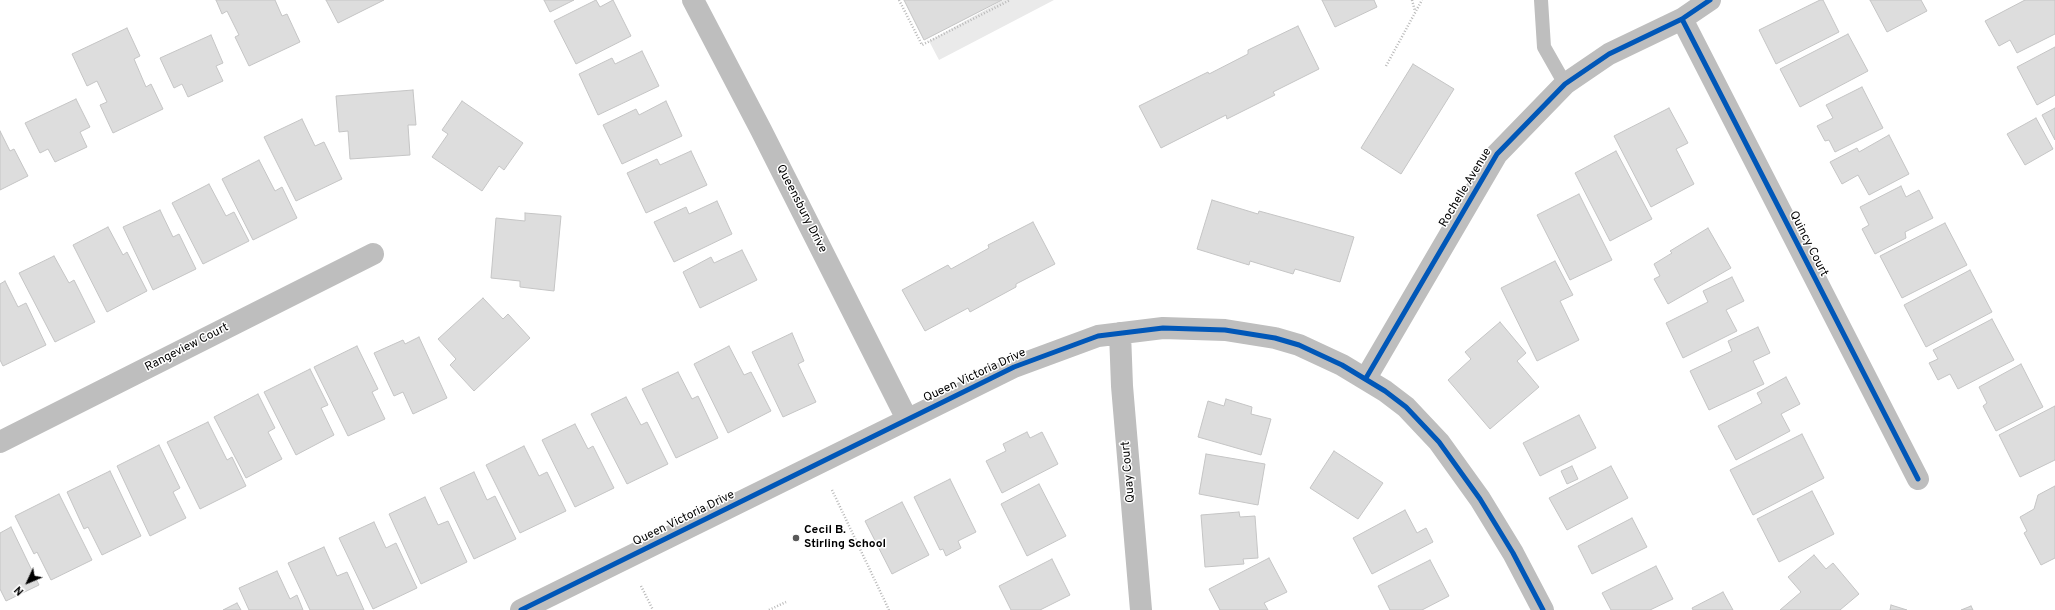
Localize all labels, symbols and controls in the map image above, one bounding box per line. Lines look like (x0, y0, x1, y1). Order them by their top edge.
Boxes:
street label: Rochelle Avenue (1437, 146, 1495, 230)
street label: Queensbury Drive (773, 162, 829, 256)
street label: Quincy Court (1785, 209, 1831, 279)
street label: Rangeview Court (143, 321, 231, 375)
street label: Queen Victoria Drive (922, 346, 1028, 406)
street label: Quay Court (1119, 441, 1139, 503)
street label: Queen Victoria Drive (631, 488, 737, 550)
place label: Cecil B. Stirling School (804, 524, 886, 552)
marker: Cecil B. Stirling School (791, 533, 801, 543)
north arrow (8, 562, 48, 602)
text: N (12, 583, 27, 598)

